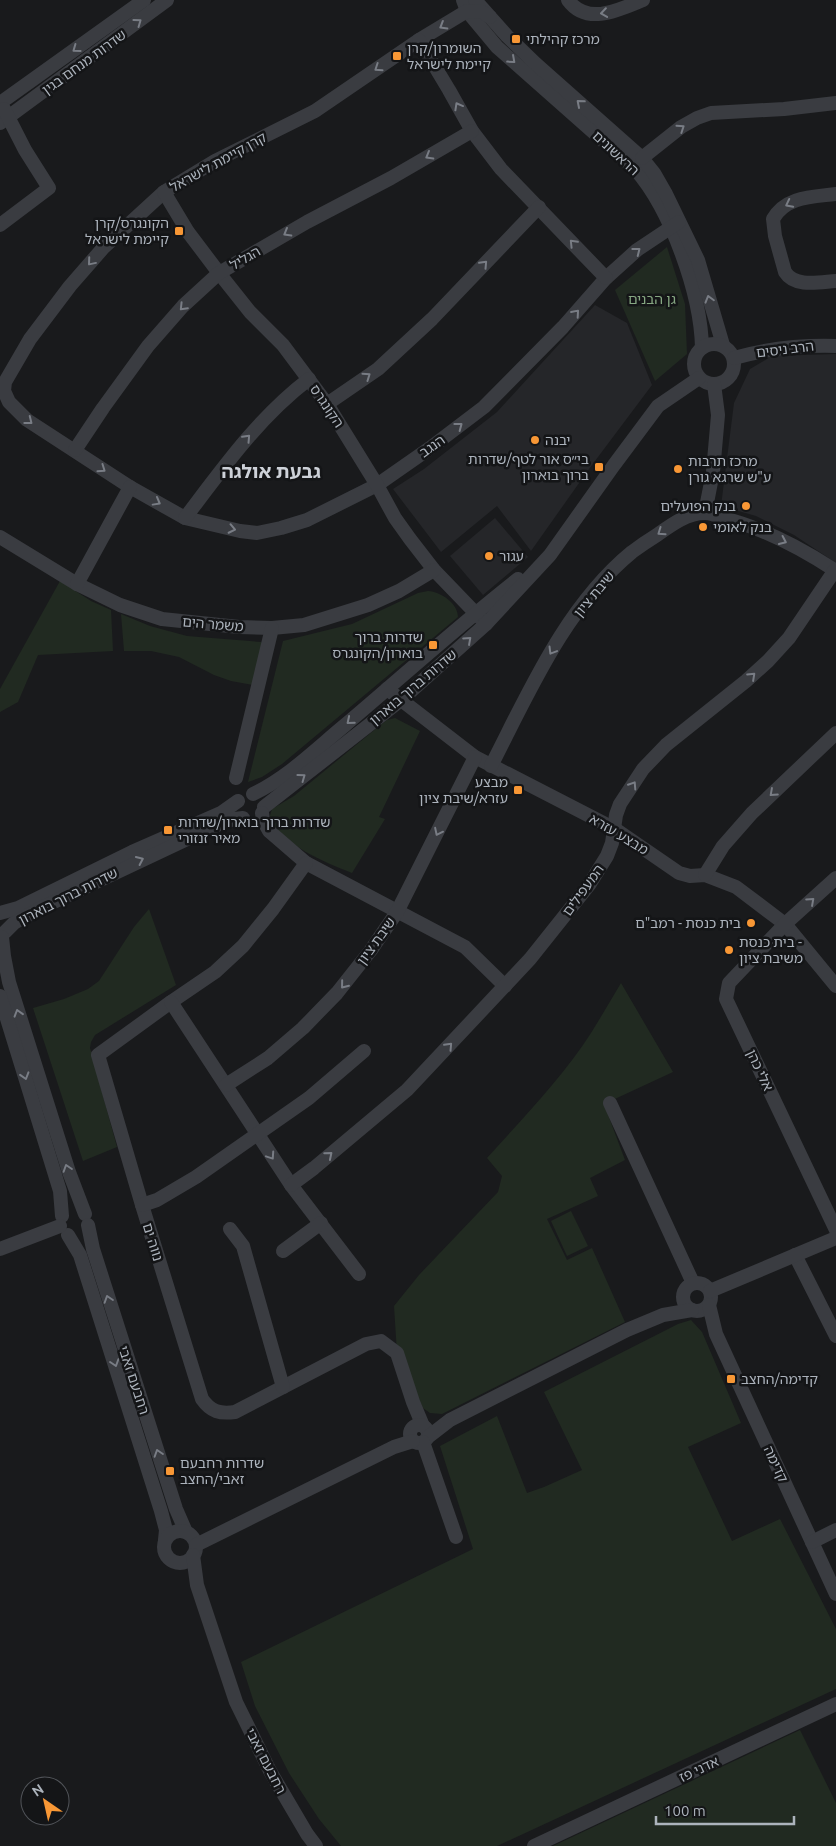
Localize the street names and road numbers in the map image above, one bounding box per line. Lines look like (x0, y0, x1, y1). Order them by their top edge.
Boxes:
street label: שדרות מנחם בגין (39, 26, 129, 98)
street label: הראשונים (590, 128, 642, 178)
street label: קרן קיימת לישראל (167, 129, 269, 195)
street label: הגליל (227, 243, 263, 273)
street label: הרב ניסים (755, 338, 815, 360)
street label: הקונגרס (307, 381, 347, 431)
street label: הנגב (416, 431, 448, 461)
street label: שיבת ציון (570, 568, 618, 620)
street label: משמר הים (182, 613, 244, 635)
street label: שדרות ברוך בוארון (366, 646, 460, 728)
street label: מבצע עזרא (587, 810, 651, 858)
street label: המעפילים (559, 861, 607, 919)
street label: שדרות ברוך בוארון (16, 864, 120, 928)
street label: שיבת ציון (353, 914, 399, 968)
street label: אלי כהן (743, 1047, 777, 1093)
street label: נווה ים (140, 1221, 166, 1263)
street label: רחבעם זאבי (115, 1344, 153, 1416)
street label: קדימה (761, 1443, 791, 1485)
street label: רחבעם זאבי (243, 1726, 289, 1796)
street label: אדני פז (677, 1753, 722, 1785)

